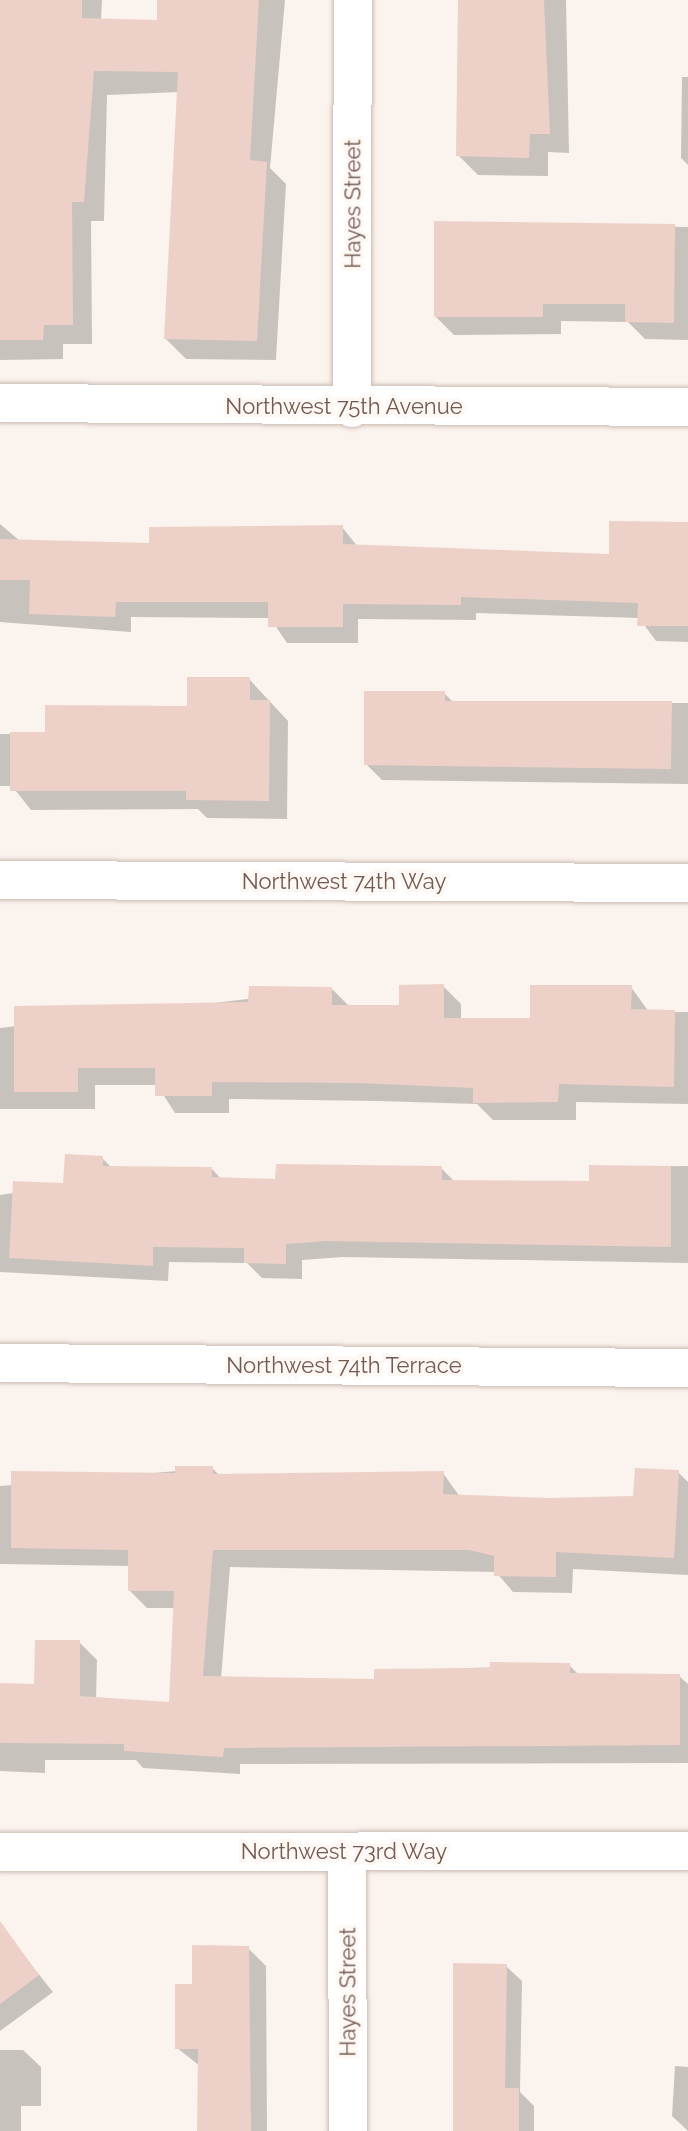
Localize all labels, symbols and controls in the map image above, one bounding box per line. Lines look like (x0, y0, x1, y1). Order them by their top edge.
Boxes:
street label: Hayes Street (340, 139, 366, 269)
street label: Northwest 75th Avenue (225, 394, 463, 420)
street label: Northwest 74th Way (241, 869, 447, 895)
street label: Northwest 74th Terrace (226, 1353, 462, 1379)
street label: Northwest 73rd Way (240, 1839, 448, 1865)
street label: Hayes Street (335, 1927, 361, 2057)

